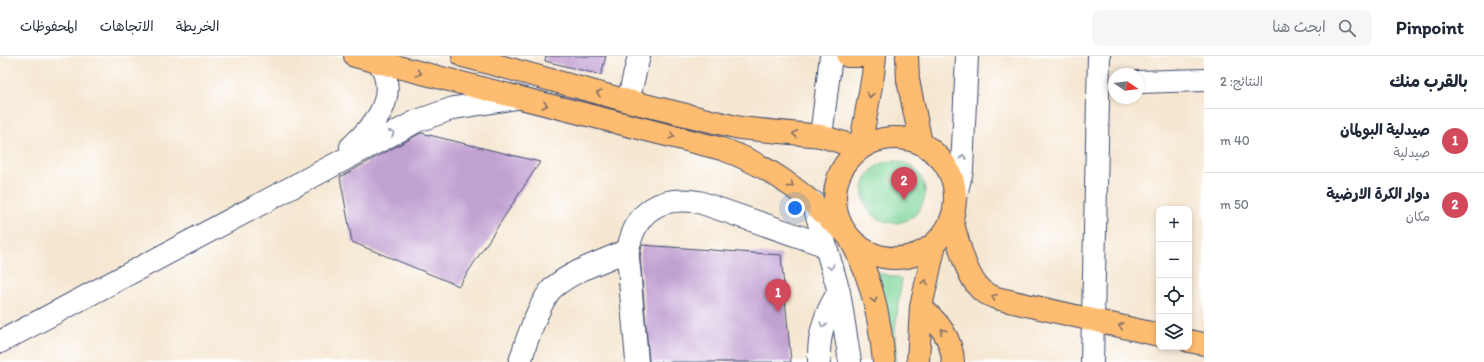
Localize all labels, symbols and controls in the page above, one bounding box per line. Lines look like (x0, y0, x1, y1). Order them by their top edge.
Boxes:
search box (1092, 10, 1372, 46)
text: Pinpoint (1396, 16, 1464, 39)
icon: search (1336, 17, 1358, 39)
text: المحفوظات (20, 18, 78, 35)
text: الاتجاهات (100, 18, 154, 35)
text: الخريطة (176, 18, 219, 35)
text: ابحث هنا (1272, 18, 1326, 36)
one-way arrow (416, 68, 423, 77)
north arrow (1108, 68, 1144, 104)
text: بالقرب منك (1390, 71, 1468, 91)
text: النتائج: 2 (1220, 74, 1263, 89)
one-way arrow (596, 90, 603, 98)
one-way arrow (866, 92, 875, 98)
one-way arrow (542, 100, 549, 109)
text: صيدلية البولمان (1340, 121, 1430, 139)
one-way arrow (388, 130, 396, 138)
one-way arrow (792, 130, 798, 139)
one-way arrow (668, 132, 675, 140)
text: 40 m (1220, 133, 1250, 148)
text: 1 (1452, 133, 1458, 148)
text: صيدلية (1393, 145, 1430, 160)
one-way arrow (958, 154, 967, 160)
pin: 2 (891, 167, 917, 200)
one-way arrow (787, 180, 794, 187)
text: دوار الكرة الارضية (1326, 185, 1430, 203)
text: 50 m (1220, 197, 1249, 212)
text: 2 (1452, 197, 1458, 212)
your location (785, 198, 805, 218)
map controls (1156, 206, 1192, 350)
button: + (1156, 206, 1192, 242)
text: مكان (1406, 209, 1430, 224)
button: − (1156, 242, 1192, 278)
one-way arrow (826, 263, 835, 270)
one-way arrow (921, 278, 929, 285)
button: locate (1156, 278, 1192, 314)
pin: 1 (765, 279, 791, 312)
one-way arrow (991, 293, 998, 301)
one-way arrow (869, 296, 878, 303)
button: layers (1156, 314, 1192, 350)
one-way arrow (819, 322, 828, 329)
one-way arrow (1118, 323, 1124, 331)
one-way arrow (940, 328, 948, 335)

